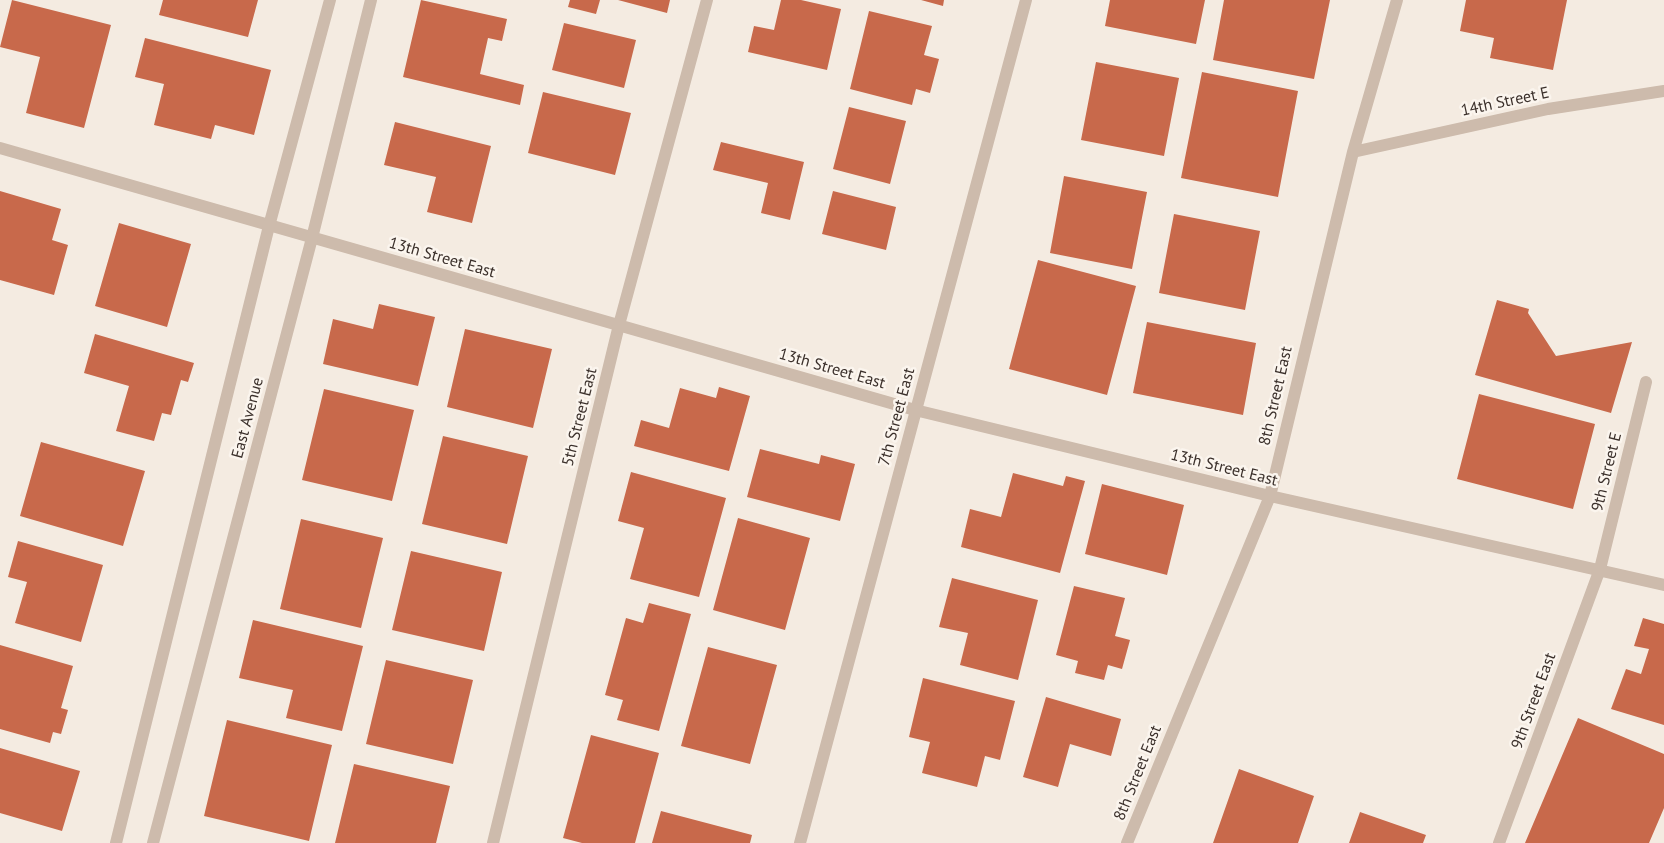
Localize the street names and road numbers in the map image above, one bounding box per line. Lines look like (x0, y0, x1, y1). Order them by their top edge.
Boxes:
street label: 14th Street E (1459, 83, 1551, 121)
street label: 13th Street East (387, 234, 497, 282)
street label: 13th Street East (777, 345, 887, 393)
street label: 8th Street East (1255, 345, 1297, 447)
street label: 5th Street East (558, 366, 602, 468)
street label: 7th Street East (875, 366, 919, 468)
street label: East Avenue (228, 375, 268, 461)
street label: 9th Street E (1588, 430, 1626, 514)
street label: 13th Street East (1168, 445, 1280, 491)
street label: 9th Street East (1508, 650, 1560, 752)
street label: 8th Street East (1110, 723, 1166, 823)

